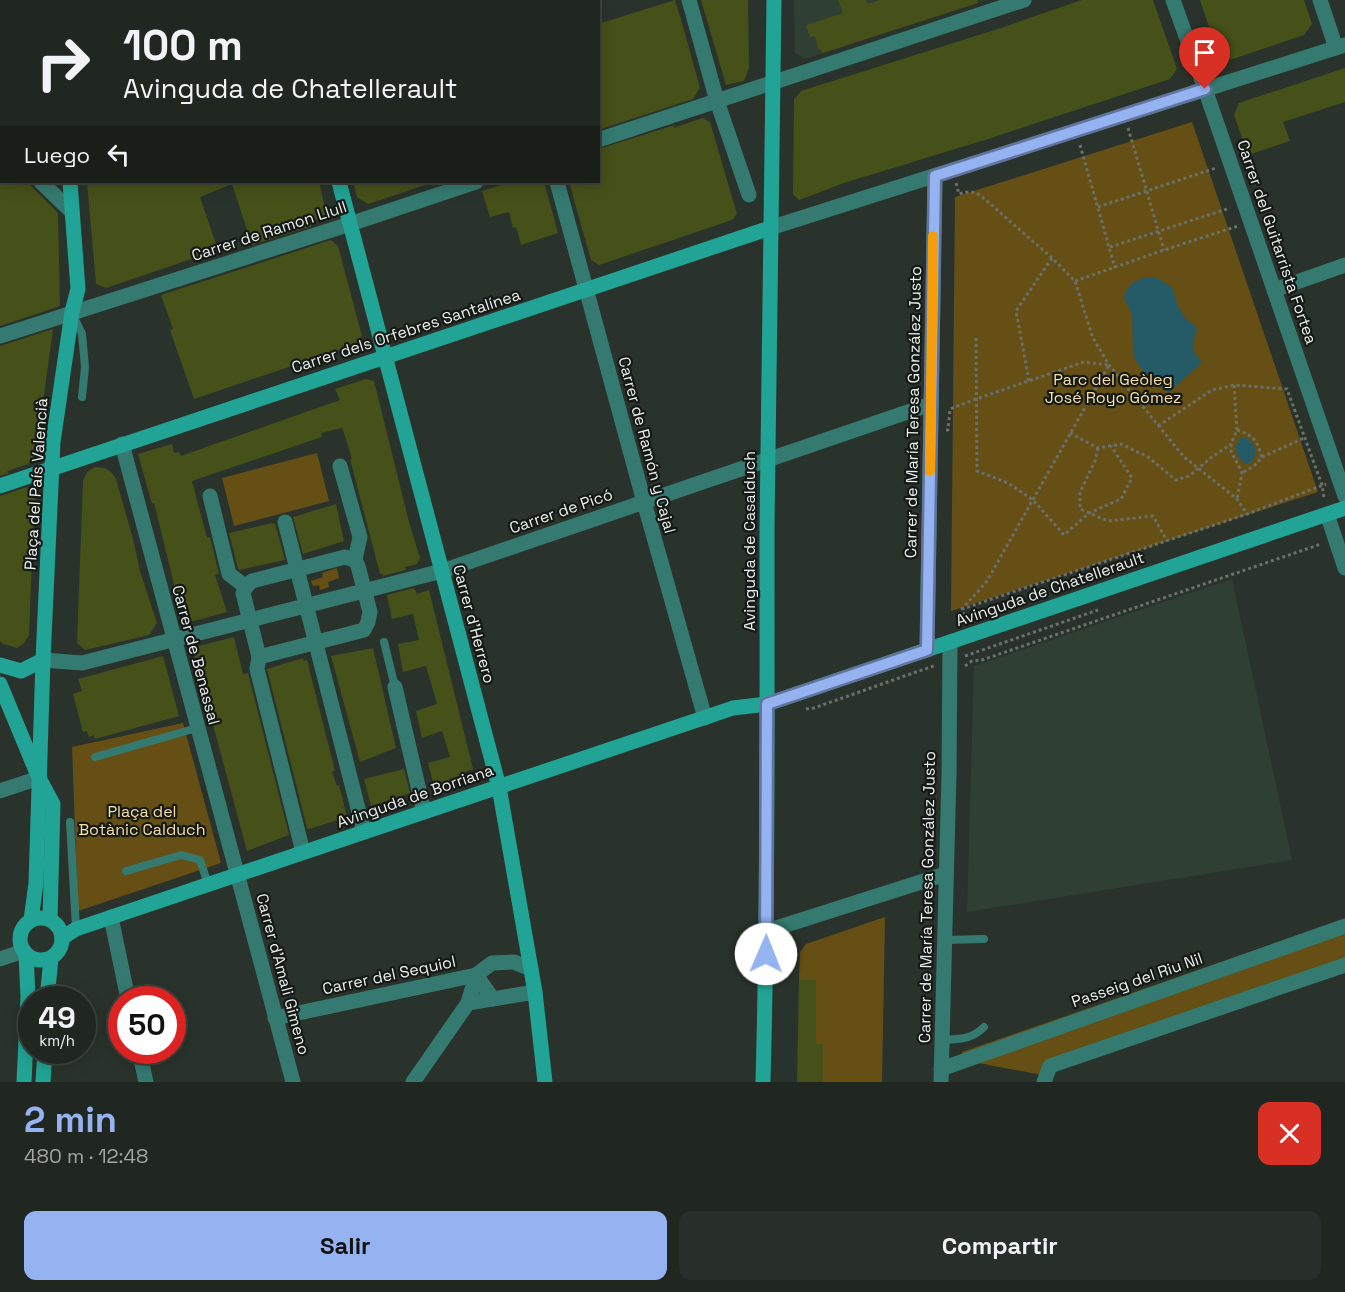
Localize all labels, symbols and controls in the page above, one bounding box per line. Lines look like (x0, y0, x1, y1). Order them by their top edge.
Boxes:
text: 100 m (123, 19, 243, 72)
icon: right (24, 24, 102, 102)
pin (1179, 27, 1230, 89)
icon: arrive (1188, 36, 1221, 69)
text: Avinguda de Chatellerault (123, 71, 457, 106)
street label: Carrer del Guitarrista Fortea (1232, 137, 1322, 347)
icon: left (102, 138, 135, 171)
text: Luego (24, 141, 90, 169)
street label: Carrer de Ramon Llull (189, 196, 349, 266)
street label: Carrer de María Teresa González Justo (900, 266, 926, 558)
street label: Carrer dels Orfebres Santalínea (289, 284, 523, 378)
street label: Carrer de Ramón y Cajal (613, 354, 681, 536)
park label: Parc del Geòleg José Royo Gómez (1045, 369, 1181, 408)
street label: Plaça del País Valencià (20, 397, 52, 571)
street label: Avinguda de Casalduch (739, 451, 760, 631)
street label: Carrer de Picó (507, 484, 615, 538)
street label: Avinguda de Chatellerault (953, 547, 1147, 631)
street label: Carrer d'Herrero (448, 562, 500, 686)
street label: Carrer de Benassal (167, 583, 225, 727)
street label: Carrer de María Teresa González Justo (914, 751, 940, 1043)
street label: Avinguda de Borriana (334, 759, 496, 833)
park label: Plaça del Botànic Calduch (79, 801, 205, 840)
street label: Carrer d'Amali Gimeno (251, 891, 315, 1057)
position arrow (734, 922, 798, 986)
street label: Passeig del Riu Nil (1069, 948, 1205, 1012)
street label: Carrer del Sequiol (320, 951, 458, 999)
speed limit sign: 50 (108, 986, 186, 1064)
text: 49 (38, 998, 76, 1037)
text: km/h (39, 1031, 75, 1050)
text: 2 min (24, 1097, 117, 1143)
button: close (1258, 1102, 1321, 1165)
text: 480 m · 12:48 (24, 1143, 149, 1169)
button: Salir (24, 1211, 667, 1280)
button: Compartir (679, 1211, 1321, 1280)

